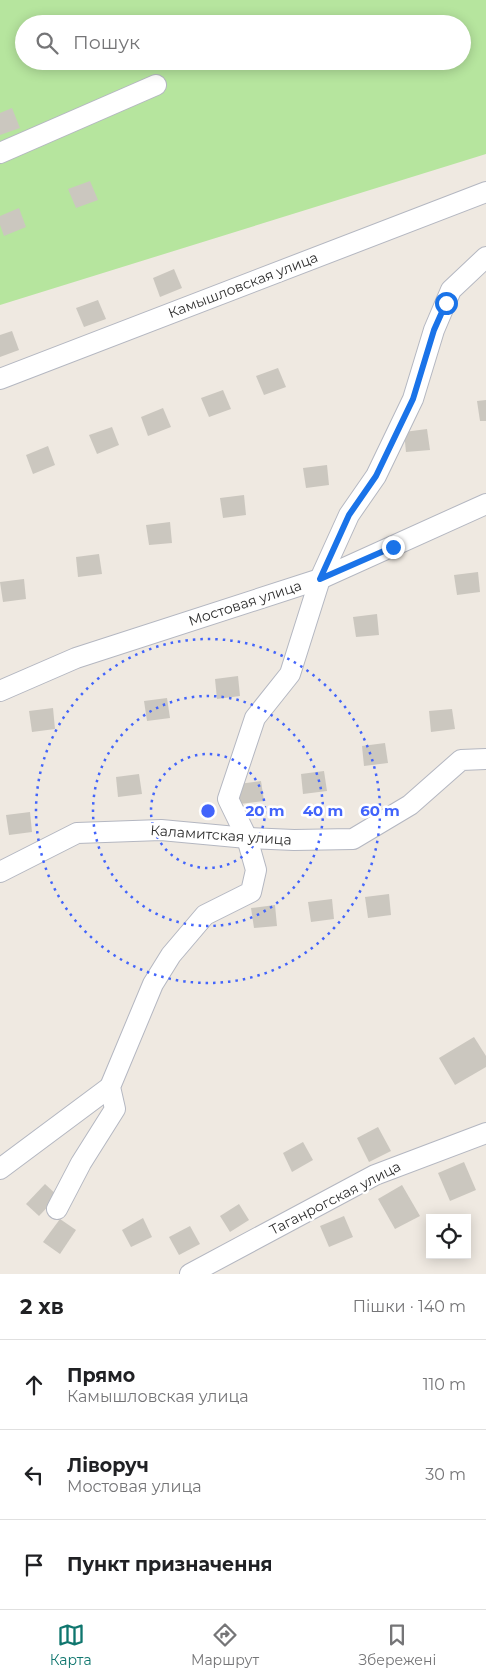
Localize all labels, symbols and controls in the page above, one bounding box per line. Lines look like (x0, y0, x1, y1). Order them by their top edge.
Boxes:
search box (15, 15, 471, 70)
icon: search (33, 29, 61, 57)
text: Пошук (73, 31, 140, 54)
street label: Камышловская улица (166, 248, 320, 322)
route start (435, 292, 458, 315)
route end (382, 536, 405, 559)
street label: Мостовая улица (186, 576, 304, 630)
text: 20 m (245, 801, 285, 820)
text: 40 m (303, 801, 343, 820)
text: 60 m (360, 801, 400, 820)
centre of rings (199, 802, 217, 820)
street label: Каламитская улица (150, 821, 292, 849)
street label: Таганрогская улица (266, 1157, 404, 1239)
map controls (426, 1214, 471, 1259)
button: locate (426, 1214, 471, 1259)
text: 2 хв (20, 1294, 64, 1319)
text: Пішки · 140 m (353, 1297, 466, 1316)
text: Прямо (67, 1364, 135, 1387)
icon: ahead (20, 1371, 48, 1399)
text: 110 m (423, 1375, 466, 1394)
text: Камышловская улица (67, 1387, 249, 1406)
text: Ліворуч (67, 1454, 149, 1477)
icon: left (20, 1461, 48, 1489)
text: 30 m (425, 1465, 466, 1484)
text: Мостовая улица (67, 1477, 202, 1496)
icon: arrive (20, 1551, 48, 1579)
text: Пункт призначення (67, 1553, 273, 1576)
tab: Карта (50, 1621, 92, 1669)
tab: Маршрут (191, 1621, 259, 1669)
tab: Збережені (358, 1621, 436, 1669)

